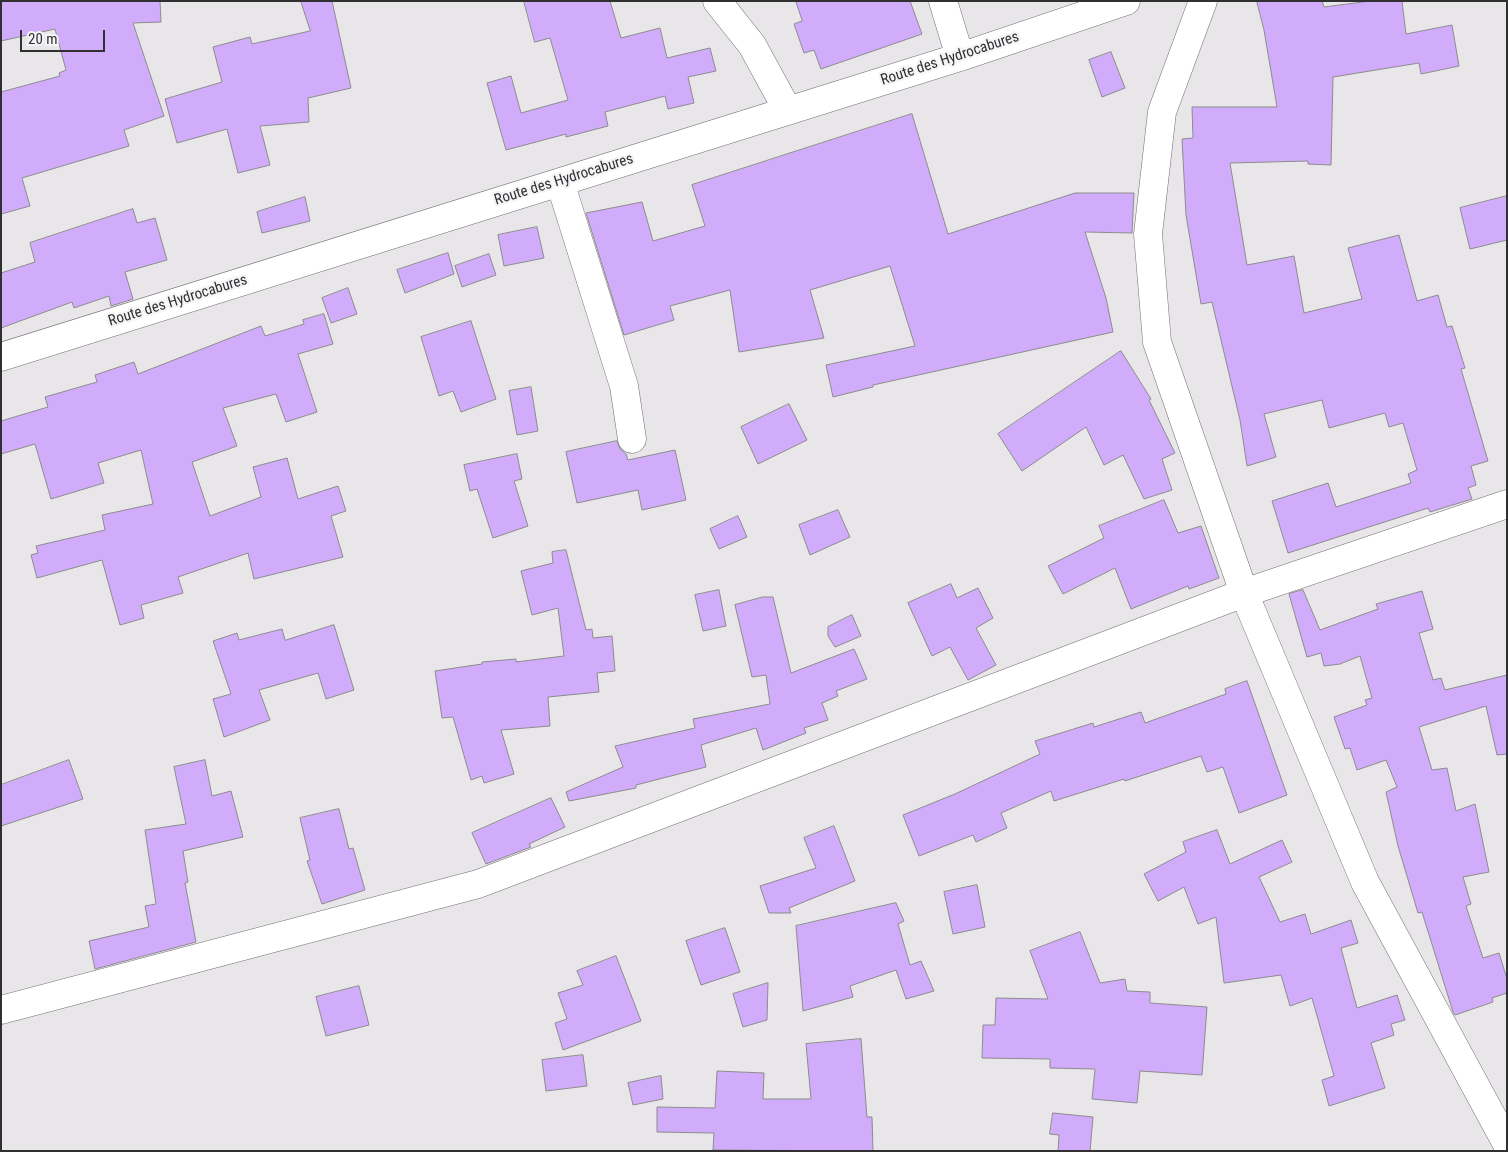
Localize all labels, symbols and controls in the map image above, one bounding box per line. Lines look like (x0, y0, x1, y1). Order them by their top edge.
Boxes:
scale bar (22, 20, 108, 52)
street label: Route des Hydrocabures (879, 28, 1021, 90)
text: 20 m (28, 30, 58, 48)
street label: Route des Hydrocabures (492, 150, 636, 210)
street label: Route des Hydrocabures (106, 271, 250, 331)

